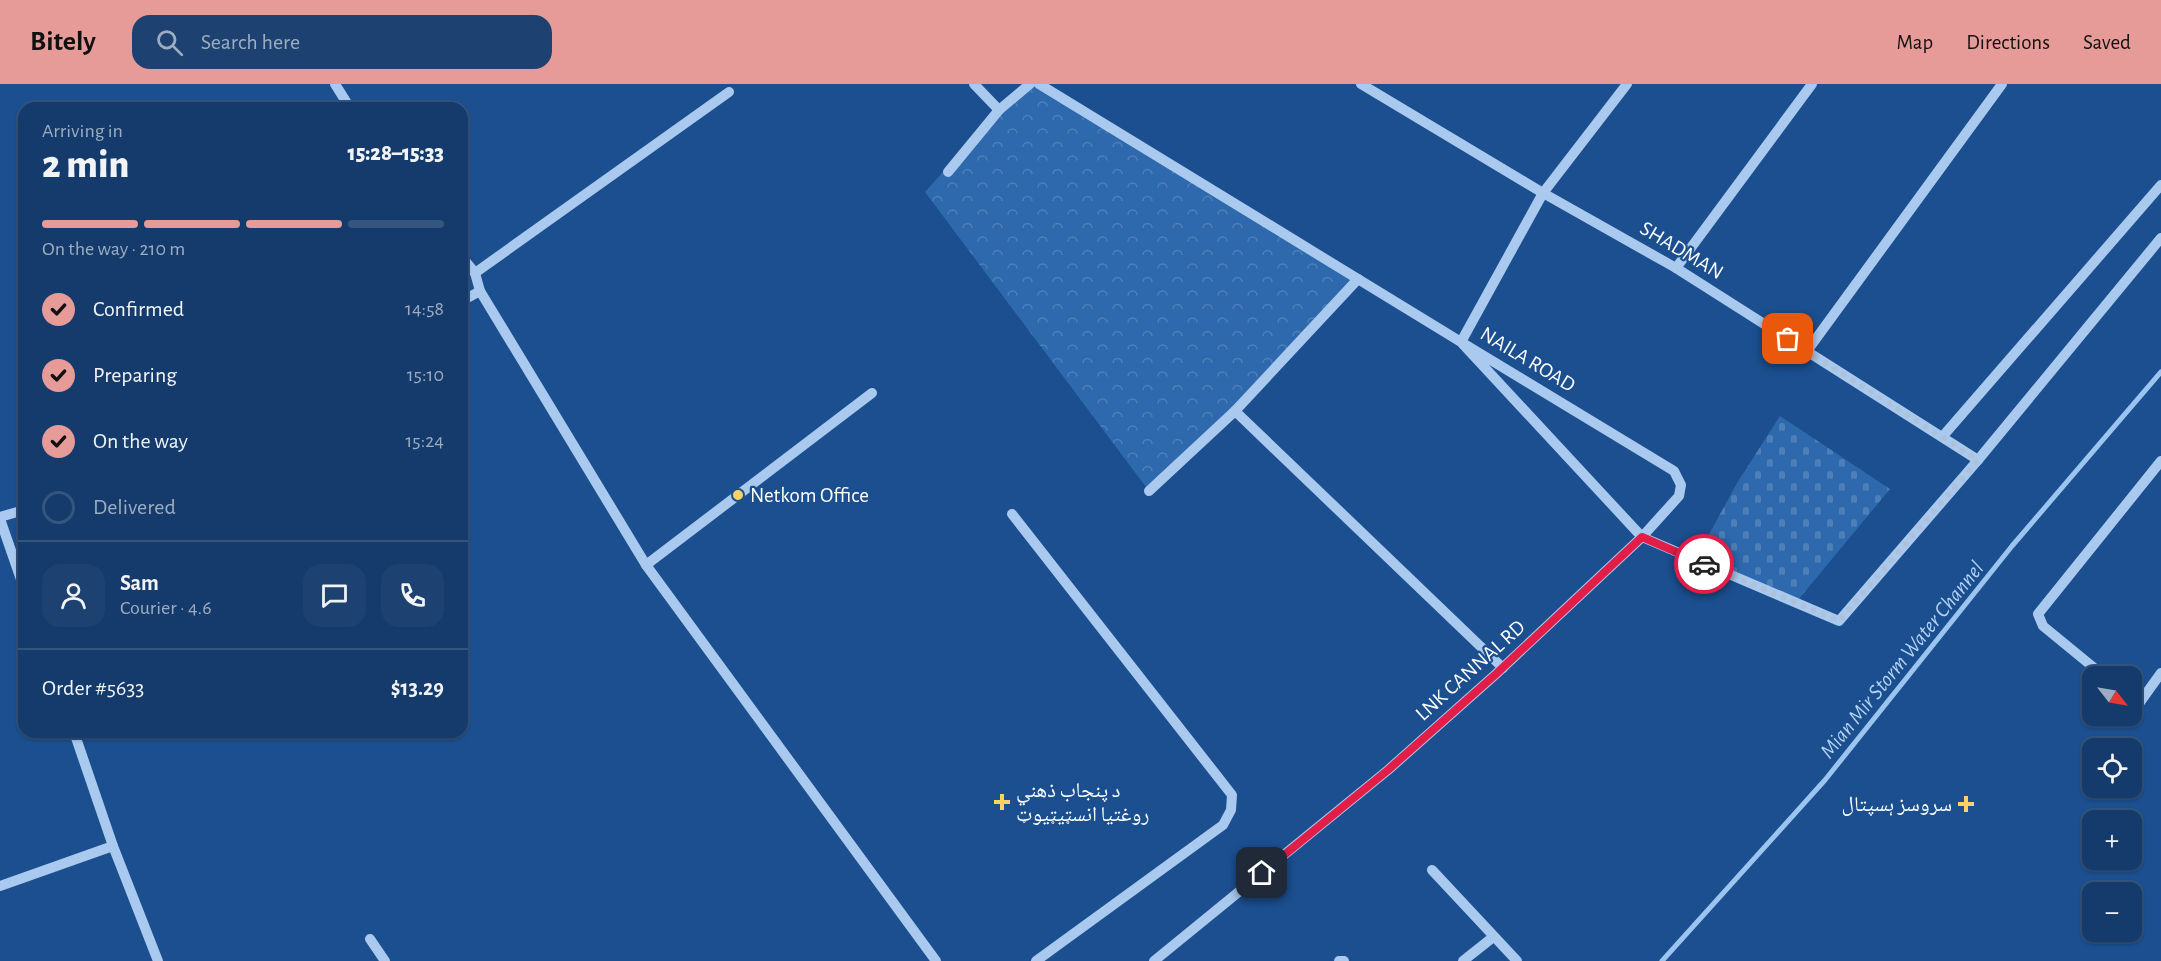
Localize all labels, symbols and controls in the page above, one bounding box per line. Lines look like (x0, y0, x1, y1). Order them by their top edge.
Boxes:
search box (132, 15, 552, 69)
icon: search (153, 26, 186, 59)
text: Bitely (30, 28, 96, 56)
text: Search here (201, 31, 300, 53)
text: Map (1897, 32, 1933, 53)
text: Directions (1966, 32, 2050, 53)
text: Saved (2083, 32, 2131, 53)
text: Arriving in (42, 121, 123, 141)
text: 15:28–15:33 (348, 142, 444, 164)
text: 2 min (42, 146, 129, 185)
street label: SHADMAN (1636, 217, 1727, 283)
text: On the way · 210 m (42, 239, 185, 259)
icon: check (42, 293, 75, 326)
text: Confirmed (93, 298, 184, 320)
text: 14:58 (405, 299, 444, 319)
pin (1762, 313, 1813, 364)
icon: bag (1771, 322, 1804, 355)
street label: NAILA ROAD (1477, 323, 1579, 396)
icon: check (42, 359, 75, 392)
text: Preparing (93, 364, 177, 386)
text: 15:10 (407, 365, 444, 385)
icon: check (42, 425, 75, 458)
text: On the way (93, 430, 188, 452)
text: 15:24 (405, 431, 444, 451)
place label: Netkom Office (750, 485, 869, 506)
marker: Netkom Office (731, 488, 745, 502)
text: Delivered (93, 496, 176, 518)
courier (1674, 534, 1734, 594)
icon: car (1688, 548, 1721, 581)
water label: Mian Mir Storm Water Channel (1816, 557, 1988, 762)
button: person (42, 564, 105, 627)
button: chat (303, 564, 366, 627)
button: phone (381, 564, 444, 627)
text: Sam (120, 572, 159, 594)
text: Courier · 4.6 (120, 598, 212, 618)
street label: LNK CANNAL RD (1412, 616, 1529, 725)
north arrow (2082, 666, 2142, 726)
map controls (2082, 666, 2142, 942)
text: Order #5633 (42, 677, 144, 699)
text: $13.29 (391, 677, 444, 699)
button: locate (2082, 738, 2142, 798)
place label: د پنجاب ذهني روغتیا انسټیټیوټ (1016, 780, 1149, 825)
marker: د پنجاب ذهني روغتیا انسټیټیوټ (993, 793, 1011, 811)
place label: سروسز ہسپتال (1841, 794, 1952, 816)
marker: سروسز ہسپتال (1957, 795, 1975, 813)
button: + (2082, 810, 2142, 870)
pin (1236, 847, 1287, 898)
icon: home (1245, 856, 1278, 889)
button: − (2082, 882, 2142, 942)

